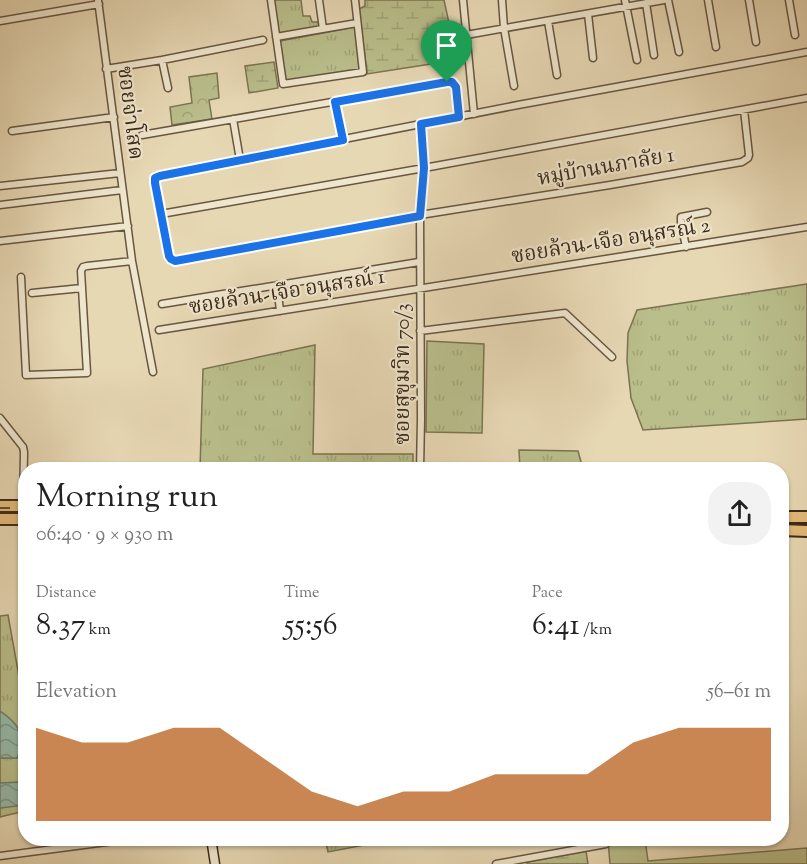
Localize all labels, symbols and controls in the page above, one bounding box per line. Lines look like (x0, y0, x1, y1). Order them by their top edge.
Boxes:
pin (421, 20, 472, 82)
icon: arrive (430, 29, 463, 62)
street label: ซอยจ่าโสด (108, 64, 152, 162)
street label: หมู่บ้านนภาลัย 1 (535, 141, 677, 195)
street label: ซอยล้วน-เจือ อนุสรณ์ 2 (509, 211, 713, 273)
street label: ซอยล้วน-เจือ อนุสรณ์ 1 (187, 263, 387, 323)
street label: ซอยสุขุมวิท 70/3 (389, 303, 419, 445)
text: Morning run (36, 474, 218, 522)
button: share (708, 482, 771, 545)
text: 06:40 · 9 × 930 m (36, 521, 173, 550)
text: Distance (36, 582, 96, 605)
text: Time (284, 582, 320, 605)
text: Pace (532, 582, 563, 605)
text: 8.37 (36, 605, 85, 648)
text: 55:56 (284, 605, 338, 648)
text: 6:41 (532, 605, 580, 648)
text: km (85, 619, 111, 642)
text: /km (580, 619, 612, 642)
text: Elevation (36, 678, 117, 707)
text: 56–61 m (707, 678, 771, 707)

